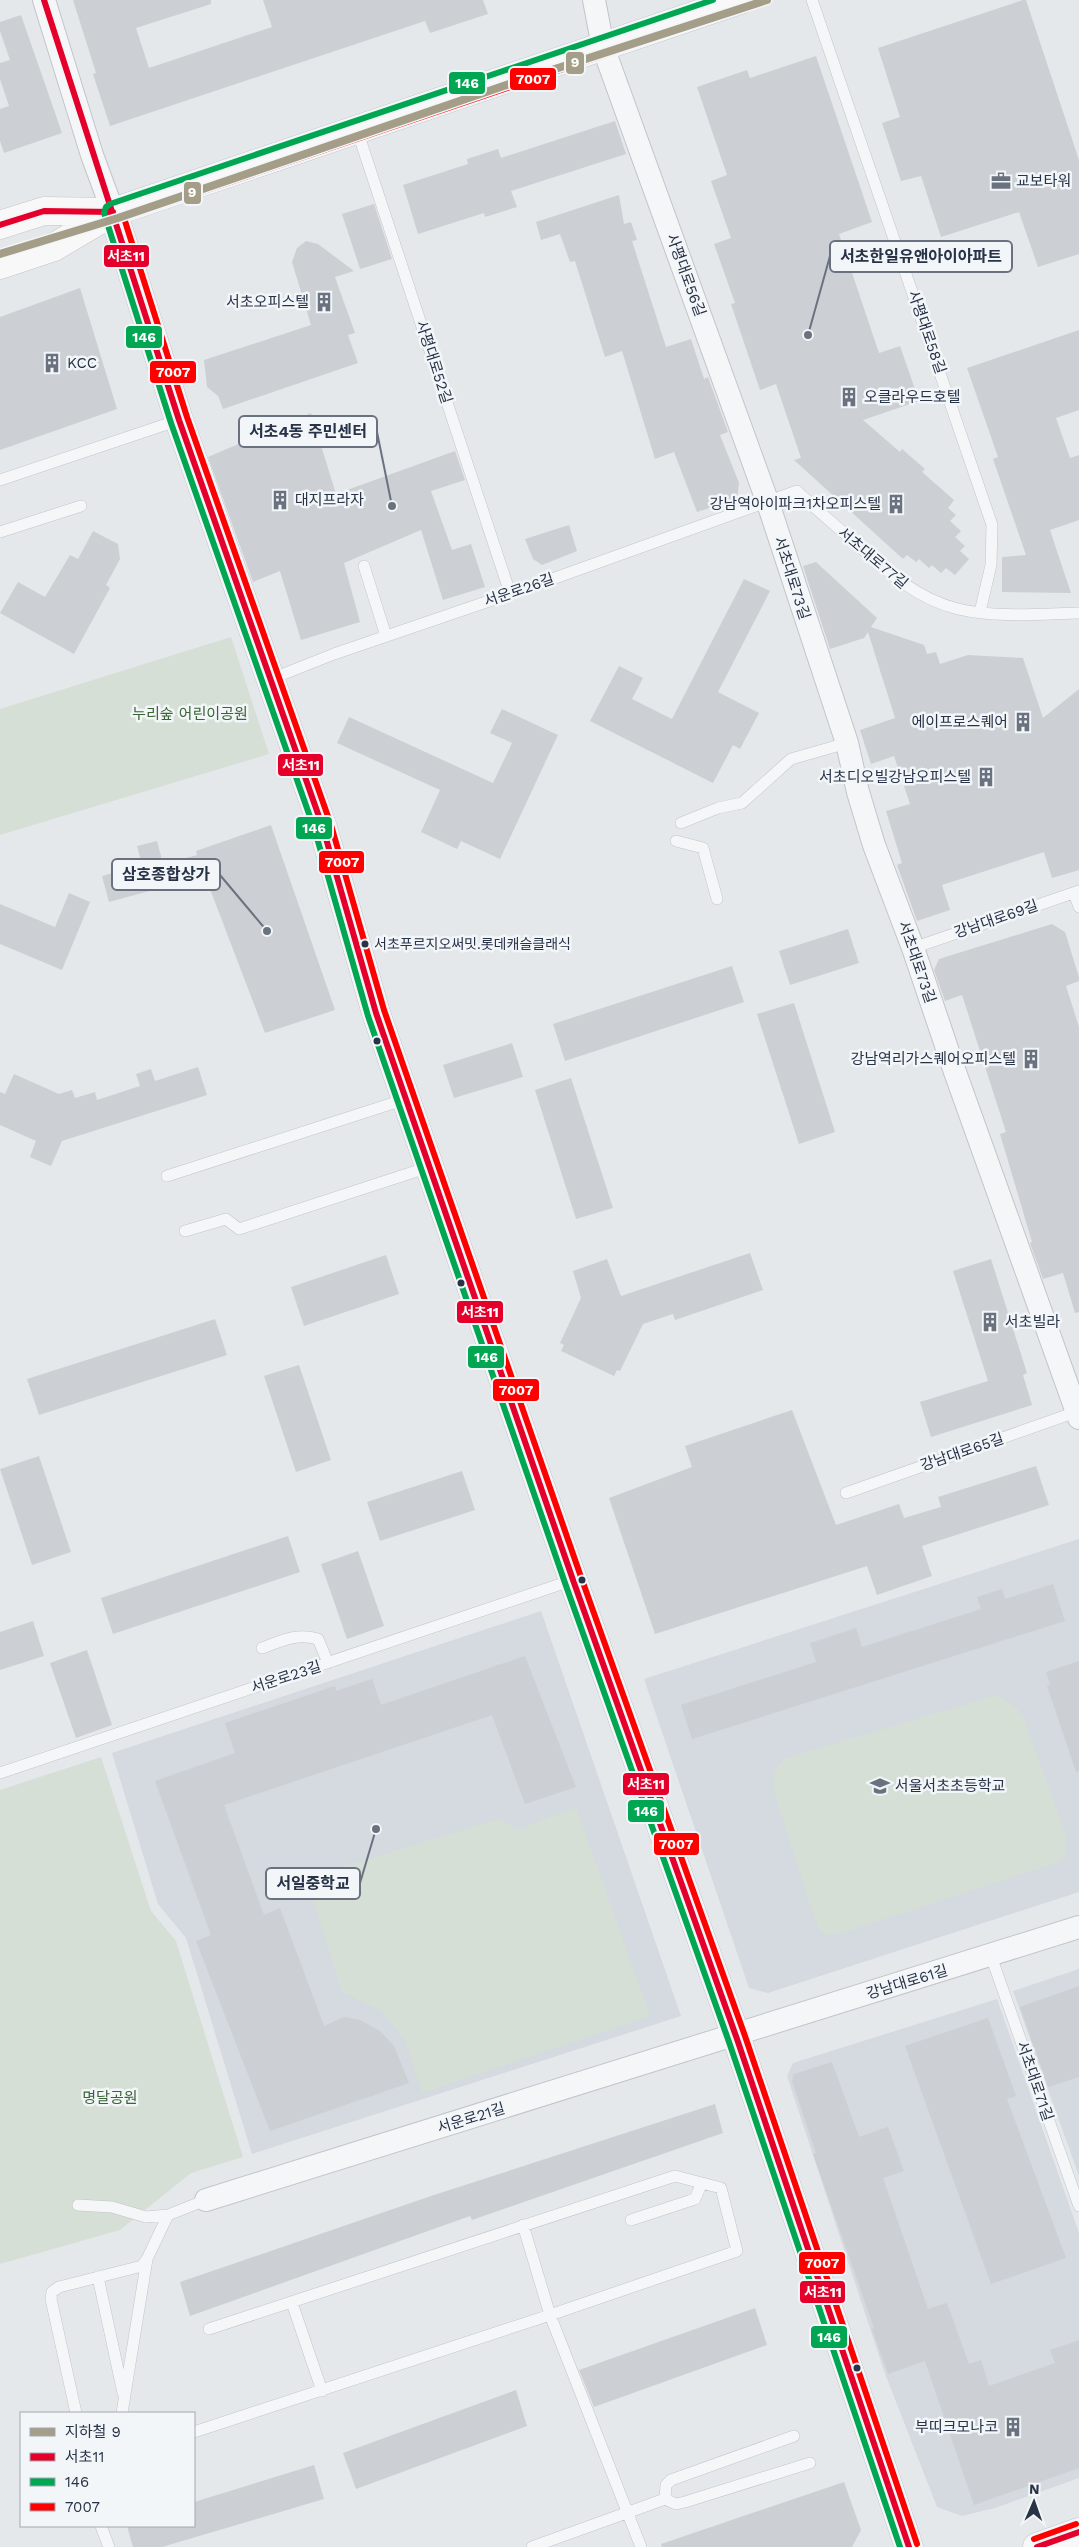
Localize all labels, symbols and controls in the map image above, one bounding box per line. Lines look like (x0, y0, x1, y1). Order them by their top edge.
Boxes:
line badge: 9 (565, 51, 585, 75)
text: 9 (571, 54, 579, 70)
line badge: 7007 (509, 67, 557, 91)
line badge: 146 (448, 71, 486, 95)
text: 7007 (516, 71, 551, 87)
text: 146 (455, 75, 479, 91)
office icon: 교보타워 (990, 170, 1012, 192)
place label: 교보타워 (1016, 172, 1071, 190)
line badge: 9 (183, 181, 202, 205)
text: 9 (188, 184, 196, 200)
street label: 사평대로56길 (663, 231, 709, 319)
callout: 서초한일유앤아이아파트 (830, 241, 1012, 272)
line badge: 서초11 (103, 244, 150, 268)
text: 서초한일유앤아이아파트 (840, 247, 1002, 266)
text: 서초11 (107, 248, 145, 264)
street label: 사평대로58길 (904, 288, 950, 376)
building icon: 서초오피스텔 (313, 291, 335, 313)
place label: 서초오피스텔 (226, 293, 309, 311)
street label: 사평대로52길 (412, 318, 456, 406)
line badge: 146 (125, 325, 163, 349)
text: 146 (132, 329, 156, 345)
building icon: KCC (41, 352, 63, 374)
place label: KCC (67, 354, 97, 372)
line badge: 7007 (149, 360, 197, 384)
text: 7007 (156, 364, 191, 380)
building icon: 오클라우드호텔 (838, 386, 860, 408)
place label: 오클라우드호텔 (864, 388, 961, 406)
callout: 서초4동 주민센터 (239, 416, 377, 447)
text: 서초4동 주민센터 (249, 422, 367, 441)
building icon: 대지프라자 (269, 489, 291, 511)
place label: 대지프라자 (295, 491, 364, 509)
building icon: 강남역아이파크1차오피스텔 (885, 493, 907, 515)
place label: 강남역아이파크1차오피스텔 (710, 495, 881, 513)
street label: 서초대로77길 (834, 524, 912, 592)
street label: 서초대로73길 (770, 534, 814, 622)
street label: 서운로26길 (482, 570, 556, 610)
park label: 누리숲 어린이공원 (132, 705, 248, 723)
building icon: 에이프로스퀘어 (1012, 711, 1034, 733)
place label: 에이프로스퀘어 (911, 713, 1008, 731)
line badge: 서초11 (277, 753, 324, 777)
text: 서초11 (282, 757, 320, 773)
building icon: 서초디오빌강남오피스텔 (975, 766, 997, 788)
place label: 서초디오빌강남오피스텔 (819, 768, 971, 786)
line badge: 146 (295, 816, 333, 840)
text: 146 (302, 820, 326, 836)
line badge: 7007 (318, 850, 365, 874)
text: 7007 (325, 854, 360, 870)
callout: 삼호종합상가 (112, 859, 220, 890)
text: 삼호종합상가 (122, 865, 210, 884)
street label: 강남대로69길 (952, 896, 1040, 942)
street label: 서초대로73길 (894, 918, 940, 1006)
place label: 서초푸르지오써밋.롯데캐슬클래식 (374, 936, 571, 952)
marker: 서초푸르지오써밋.롯데캐슬클래식 (360, 939, 370, 949)
unlabelled marker (372, 1036, 382, 1046)
building icon: 강남역리가스퀘어오피스텔 (1020, 1048, 1042, 1070)
place label: 강남역리가스퀘어오피스텔 (850, 1050, 1016, 1068)
unlabelled marker (456, 1278, 466, 1288)
line badge: 서초11 (456, 1300, 504, 1324)
text: 서초11 (461, 1304, 499, 1320)
building icon: 서초빌라 (979, 1311, 1001, 1333)
place label: 서초빌라 (1005, 1313, 1060, 1331)
line badge: 146 (467, 1345, 505, 1369)
text: 146 (474, 1349, 498, 1365)
line badge: 7007 (492, 1378, 540, 1402)
text: 7007 (499, 1382, 534, 1398)
street label: 강남대로65길 (918, 1429, 1006, 1475)
unlabelled marker (577, 1575, 587, 1585)
street label: 서운로23길 (249, 1657, 323, 1697)
line badge: 서초11 (622, 1772, 670, 1796)
school or university icon: 서울서초초등학교 (869, 1775, 891, 1797)
text: 서초11 (627, 1776, 665, 1792)
place label: 서울서초초등학교 (895, 1777, 1005, 1795)
line badge: 146 (627, 1799, 665, 1823)
text: 146 (634, 1803, 658, 1819)
line badge: 7007 (653, 1832, 700, 1856)
text: 7007 (659, 1836, 694, 1852)
callout: 서일중학교 (266, 1868, 360, 1899)
text: 서일중학교 (276, 1874, 350, 1893)
street label: 강남대로61길 (864, 1961, 950, 2003)
street label: 서초대로71길 (1013, 2039, 1057, 2123)
park label: 명달공원 (82, 2089, 138, 2107)
street label: 서운로21길 (435, 2099, 507, 2137)
line badge: 7007 (798, 2251, 846, 2275)
text: 7007 (805, 2255, 840, 2271)
line badge: 서초11 (799, 2280, 846, 2304)
text: 서초11 (804, 2284, 842, 2300)
line badge: 146 (810, 2325, 848, 2349)
text: 146 (817, 2329, 841, 2345)
unlabelled marker (852, 2363, 862, 2373)
legend (20, 2412, 195, 2527)
building icon: 부띠크모나코 (1002, 2416, 1024, 2438)
place label: 부띠크모나코 (915, 2418, 998, 2436)
text: 지하철 9 (65, 2423, 121, 2441)
text: 서초11 (65, 2448, 104, 2466)
text: 146 (65, 2473, 89, 2491)
north arrow (1009, 2477, 1059, 2527)
text: N (1029, 2481, 1040, 2497)
text: 7007 (65, 2498, 100, 2516)

